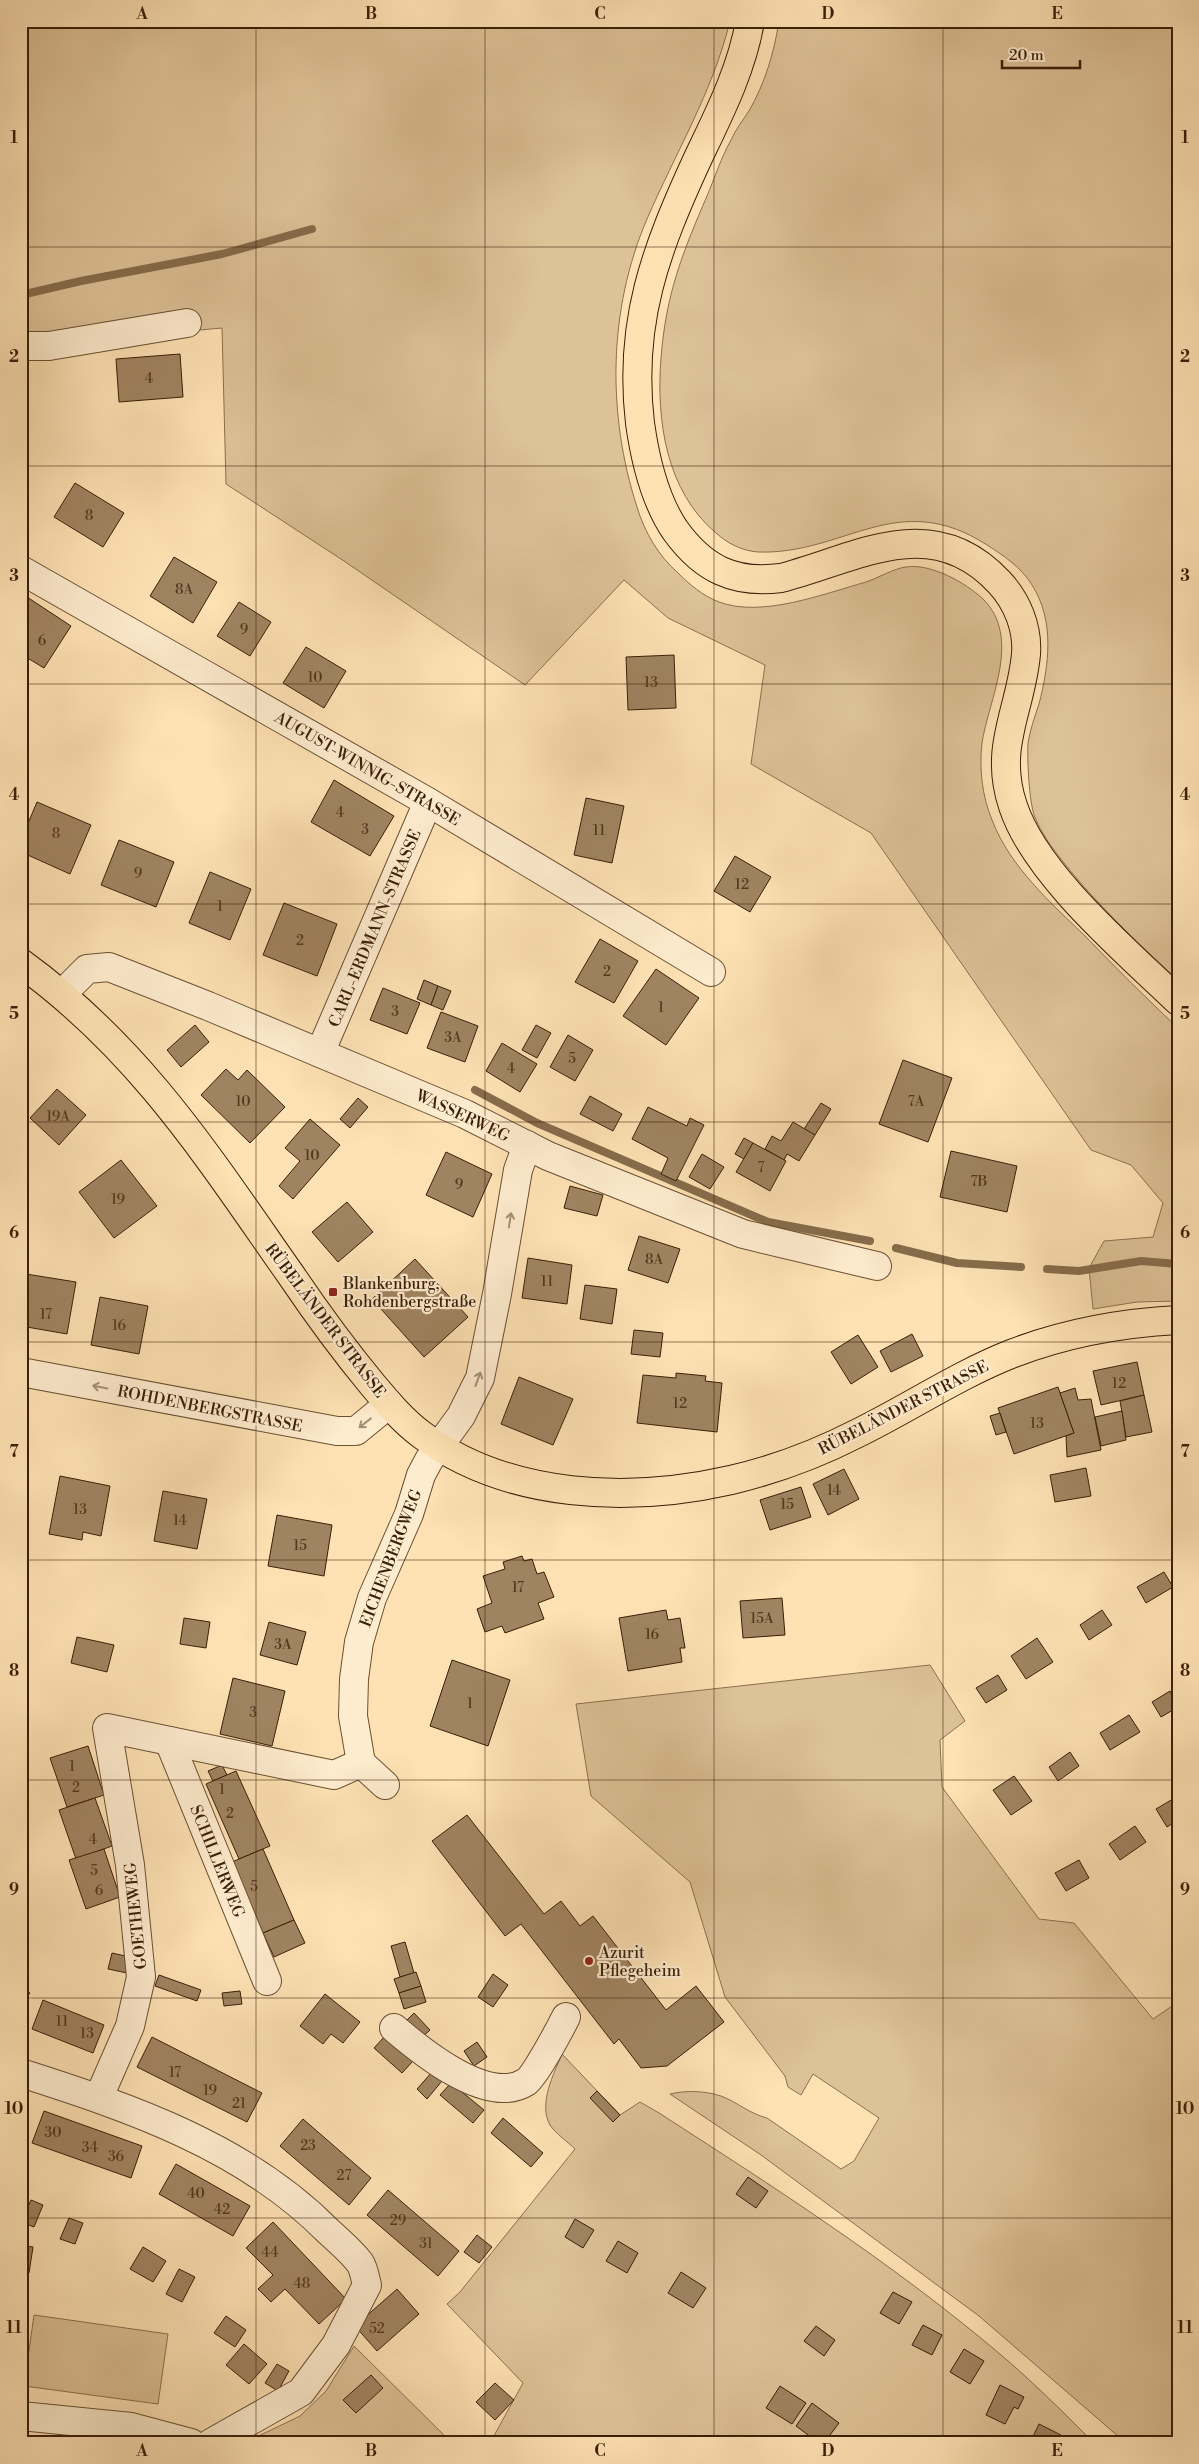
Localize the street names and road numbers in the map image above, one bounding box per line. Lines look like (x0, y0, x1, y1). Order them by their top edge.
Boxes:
street label: AUGUST-WINNIG-STRASSE (270, 707, 464, 830)
street label: CARL-ERDMANN-STRASSE (324, 827, 426, 1030)
street label: WASSERWEG (411, 1085, 513, 1147)
street label: RÜBELÄNDER STRASSE (261, 1238, 391, 1402)
street label: RÜBELÄNDER STRASSE (814, 1354, 992, 1460)
street label: ROHDENBERGSTRASSE (115, 1381, 304, 1437)
street label: EICHENBERGWEG (355, 1487, 426, 1630)
street label: SCHILLERWEG (185, 1802, 249, 1921)
street label: GOETHEWEG (120, 1861, 152, 1970)

